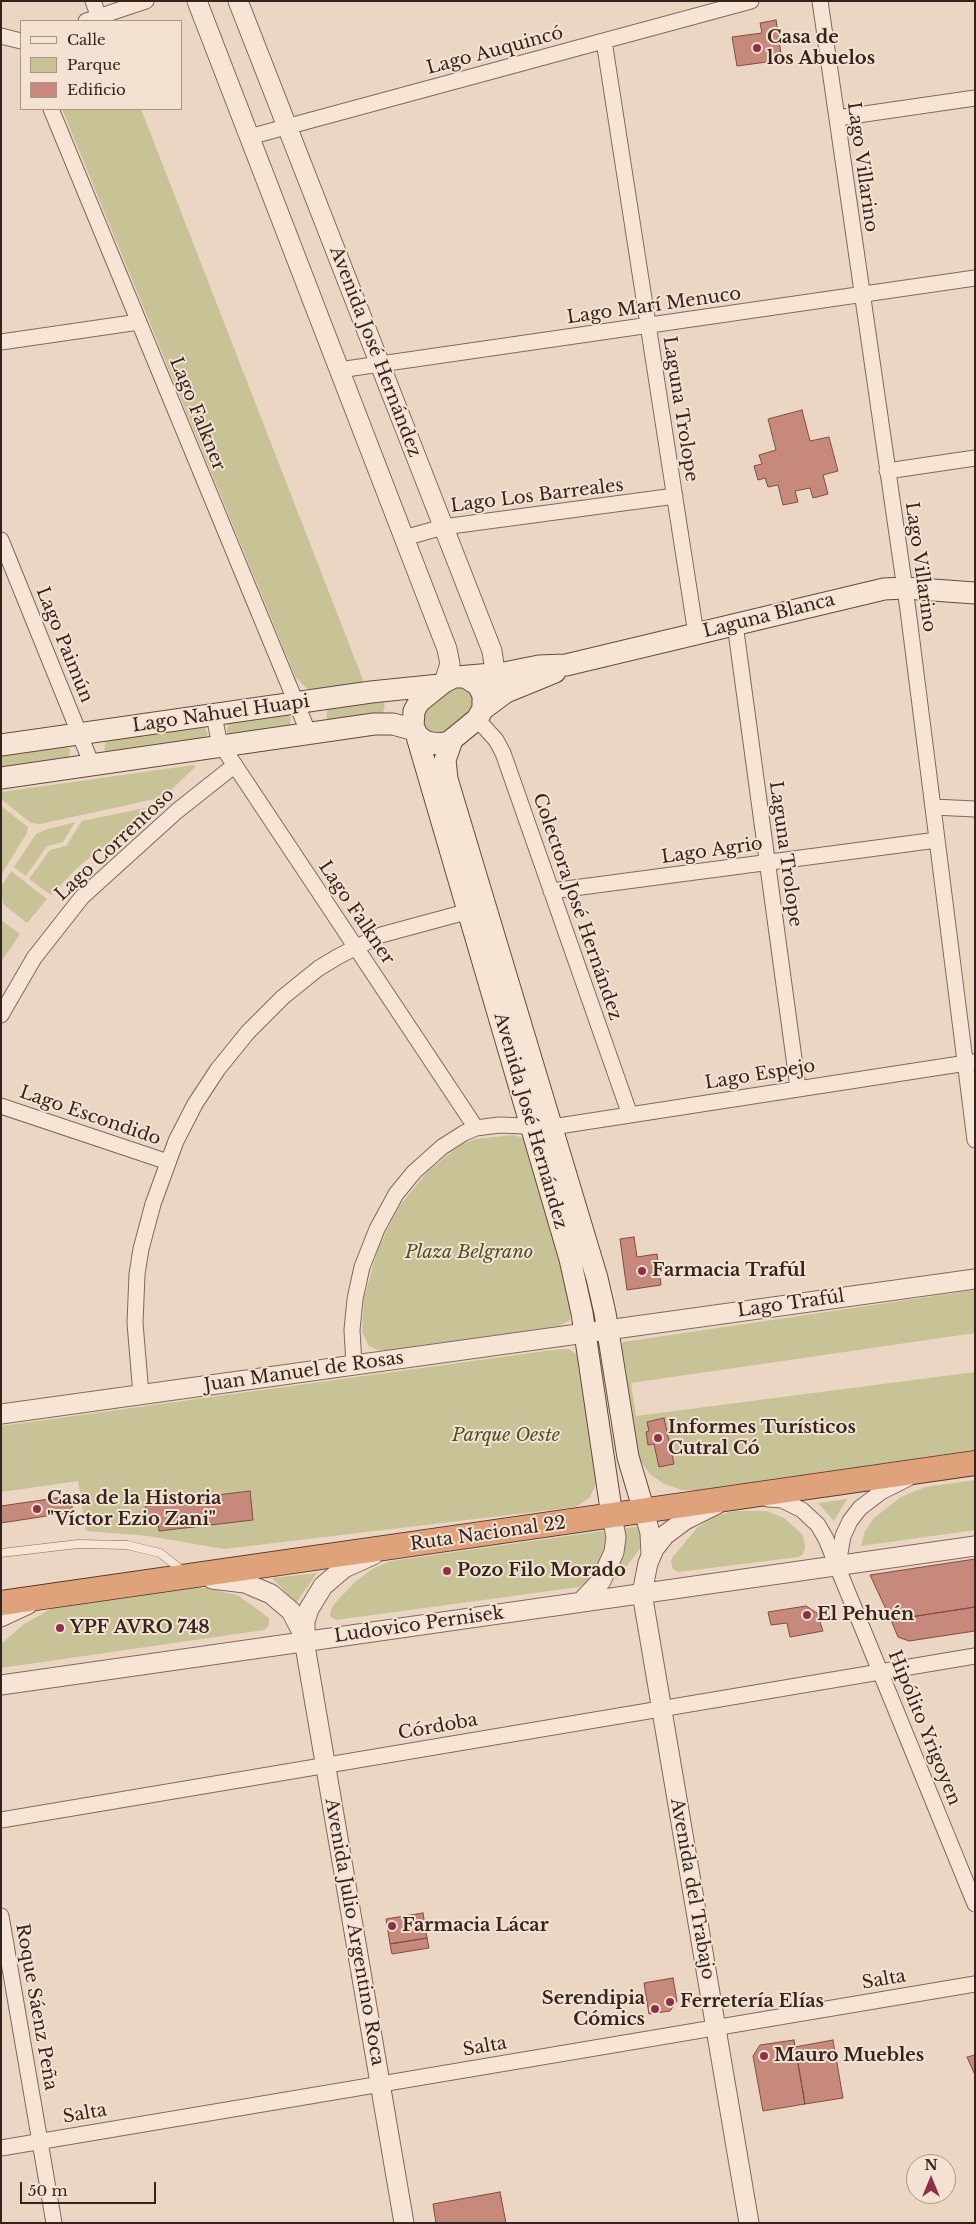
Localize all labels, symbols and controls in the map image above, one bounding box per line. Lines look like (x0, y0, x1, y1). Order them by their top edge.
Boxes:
legend (20, 20, 182, 110)
street label: Lago Auquincó (425, 22, 565, 80)
place label: Casa de los Abuelos (767, 27, 875, 70)
text: Calle (67, 30, 106, 49)
marker: Casa de los Abuelos (751, 42, 763, 54)
text: Parque (67, 55, 121, 74)
text: Edificio (67, 80, 126, 99)
street label: Lago Villarino (842, 100, 882, 234)
street label: Avenida José Hernández (325, 244, 425, 460)
street label: Lago Marí Menuco (566, 283, 742, 329)
street label: Laguna Trolope (658, 335, 702, 483)
street label: Lago Falkner (164, 354, 230, 474)
street label: Lago Los Barreales (449, 475, 625, 517)
street label: Lago Villarino (900, 500, 940, 634)
street label: Lago Paimún (31, 584, 97, 706)
street label: Laguna Blanca (701, 589, 837, 643)
street label: Lago Nahuel Huapi (131, 691, 311, 737)
street label: Laguna Trolope (764, 780, 806, 928)
street label: Lago Correntoso (51, 784, 179, 906)
street label: Colectora José Hernández (528, 791, 626, 1023)
street label: Lago Agrio (660, 833, 764, 869)
street label: Lago Falkner (313, 857, 399, 969)
street label: Avenida José Hernández (489, 1010, 571, 1232)
street label: Lago Espejo (703, 1056, 817, 1094)
street label: Lago Escondido (17, 1082, 163, 1150)
park label: Plaza Belgrano (405, 1242, 533, 1264)
place label: Farmacia Trafúl (652, 1260, 806, 1282)
marker: Farmacia Trafúl (636, 1265, 648, 1277)
street label: Lago Trafúl (736, 1286, 846, 1322)
street label: Juan Manuel de Rosas (203, 1347, 405, 1397)
place label: Informes Turísticos Cutral Có (668, 1417, 856, 1460)
park label: Parque Oeste (452, 1425, 560, 1447)
marker: Informes Turísticos Cutral Có (652, 1432, 664, 1444)
place label: Casa de la Historia "Víctor Ezio Zani" (47, 1488, 221, 1530)
marker: Casa de la Historia "Víctor Ezio Zani" (31, 1503, 43, 1515)
street label: Ruta Nacional 22 (409, 1512, 567, 1556)
place label: Pozo Filo Morado (457, 1560, 626, 1582)
marker: Pozo Filo Morado (441, 1565, 453, 1577)
street label: Ludovico Pernisek (333, 1602, 505, 1648)
place label: El Pehuén (817, 1604, 914, 1626)
marker: El Pehuén (801, 1609, 813, 1621)
place label: YPF AVRO 748 (70, 1617, 210, 1639)
marker: YPF AVRO 748 (54, 1622, 66, 1634)
street label: Hipólito Yrigoyen (883, 1647, 965, 1809)
street label: Córdoba (397, 1709, 479, 1745)
street label: Avenida Julio Argentino Roca (320, 1797, 388, 2067)
street label: Avenida del Trabajo (665, 1797, 719, 1981)
place label: Farmacia Lácar (402, 1915, 549, 1937)
marker: Farmacia Lácar (386, 1920, 398, 1932)
street label: Roque Sáenz Peña (11, 1922, 61, 2092)
street label: Salta (860, 1966, 908, 1994)
place label: Serendipia Cómics (542, 1988, 645, 2030)
place label: Ferretería Elías (680, 1991, 824, 2013)
marker: Ferretería Elías (664, 1996, 676, 2008)
marker: Serendipia Cómics (649, 2003, 661, 2015)
street label: Salta (461, 2033, 509, 2061)
place label: Mauro Muebles (774, 2045, 924, 2067)
marker: Mauro Muebles (758, 2050, 770, 2062)
street label: Salta (61, 2100, 109, 2128)
north arrow (906, 2154, 956, 2204)
text: N (924, 2156, 938, 2174)
scale bar (22, 2172, 159, 2204)
text: 50 m (28, 2181, 68, 2200)

